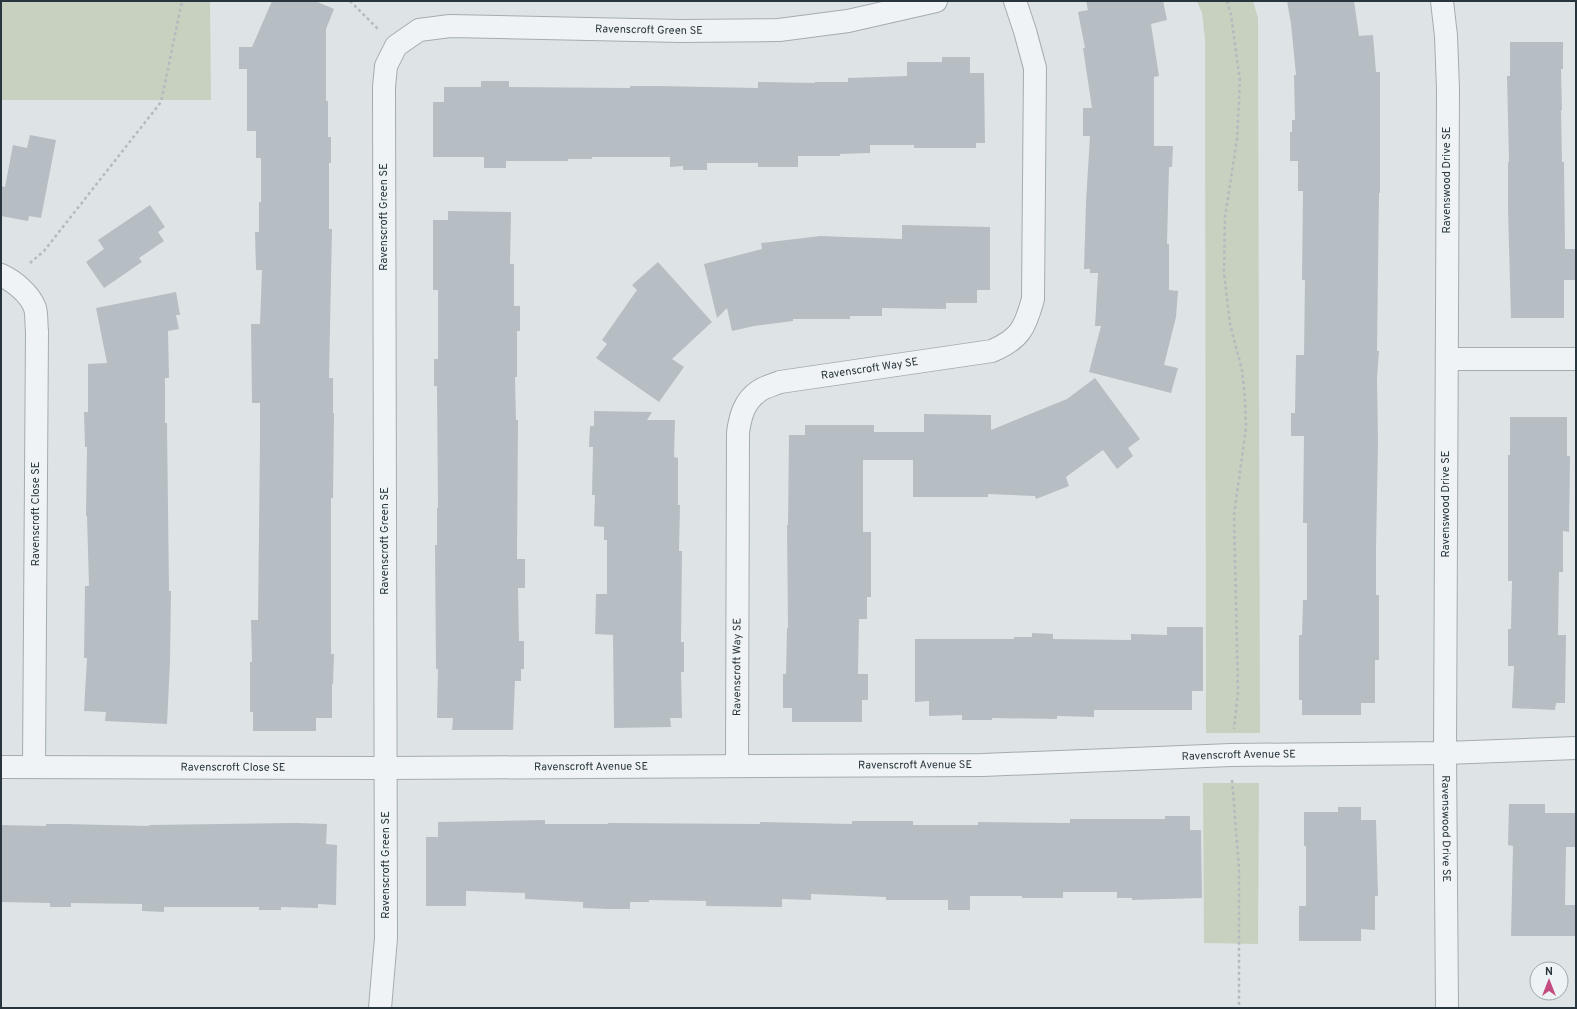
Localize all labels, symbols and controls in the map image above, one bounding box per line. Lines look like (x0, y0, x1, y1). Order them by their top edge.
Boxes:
street label: Ravenscroft Green SE (595, 22, 703, 38)
street label: Ravenswood Drive SE (1440, 127, 1454, 233)
street label: Ravenscroft Green SE (377, 163, 391, 271)
street label: Ravenscroft Way SE (820, 355, 919, 383)
street label: Ravenswood Drive SE (1439, 451, 1453, 557)
street label: Ravenscroft Close SE (29, 462, 43, 566)
street label: Ravenscroft Green SE (378, 487, 392, 595)
street label: Ravenscroft Way SE (730, 618, 744, 716)
street label: Ravenscroft Avenue SE (1181, 747, 1296, 764)
street label: Ravenscroft Avenue SE (858, 758, 972, 773)
street label: Ravenscroft Close SE (181, 760, 285, 775)
street label: Ravenscroft Avenue SE (534, 760, 648, 774)
street label: Ravenswood Drive SE (1438, 775, 1453, 882)
street label: Ravenscroft Green SE (379, 811, 393, 919)
north arrow (1529, 961, 1569, 1001)
text: N (1545, 965, 1553, 979)

